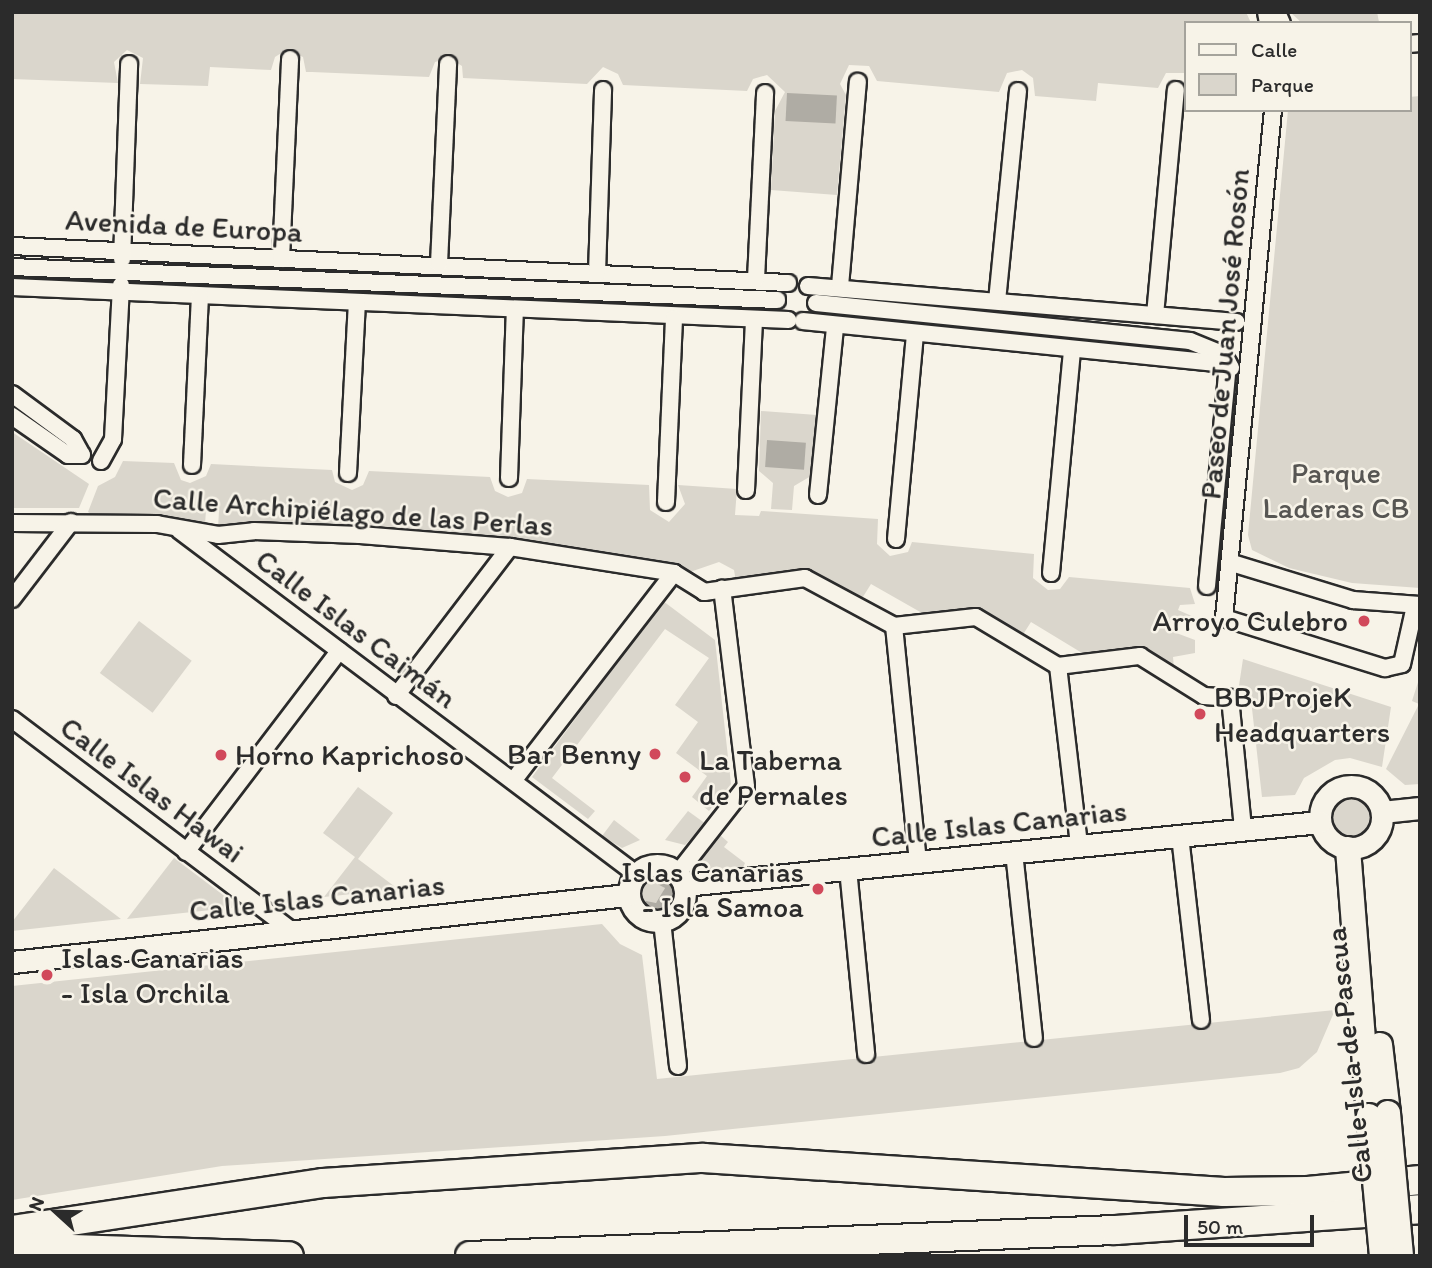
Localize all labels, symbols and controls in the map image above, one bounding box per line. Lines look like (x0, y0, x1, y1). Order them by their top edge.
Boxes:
legend (1184, 21, 1411, 112)
text: Calle (1251, 37, 1297, 62)
text: Parque (1251, 72, 1314, 97)
street label: Paseo de Juan José Rosón (1193, 168, 1257, 500)
street label: Avenida de Europa (65, 202, 303, 250)
park label: Parque Laderas CB (1263, 455, 1409, 526)
street label: Calle Archipiélago de las Perlas (151, 480, 555, 544)
street label: Calle Islas Caimán (249, 542, 463, 716)
place label: Arroyo Culebro (1153, 603, 1348, 639)
marker: Arroyo Culebro (1354, 611, 1374, 631)
place label: BBJProjeK Headquarters (1214, 679, 1390, 750)
marker: BBJProjeK Headquarters (1192, 706, 1208, 722)
street label: Calle Islas Hawai (53, 709, 251, 871)
place label: Bar Benny (507, 736, 641, 772)
place label: Horno Kaprichoso (235, 737, 465, 773)
place label: La Taberna de Pernales (699, 742, 846, 812)
marker: Bar Benny (647, 746, 663, 762)
marker: Horno Kaprichoso (213, 747, 229, 763)
marker: La Taberna de Pernales (677, 769, 693, 785)
street label: Calle Islas Canarias (870, 793, 1128, 855)
place label: Islas Canarias - Isla Samoa (620, 854, 804, 924)
street label: Calle Islas Canarias (188, 867, 446, 929)
marker: Islas Canarias - Isla Samoa (810, 881, 826, 897)
street label: Calle Isla de Pascua (1318, 926, 1380, 1184)
place label: Islas Canarias - Isla Orchila (61, 940, 245, 1010)
marker: Islas Canarias - Isla Orchila (39, 967, 55, 983)
north arrow (21, 1177, 91, 1247)
text: N (23, 1194, 49, 1214)
scale bar (1187, 1202, 1316, 1246)
text: 50 m (1197, 1214, 1243, 1239)

